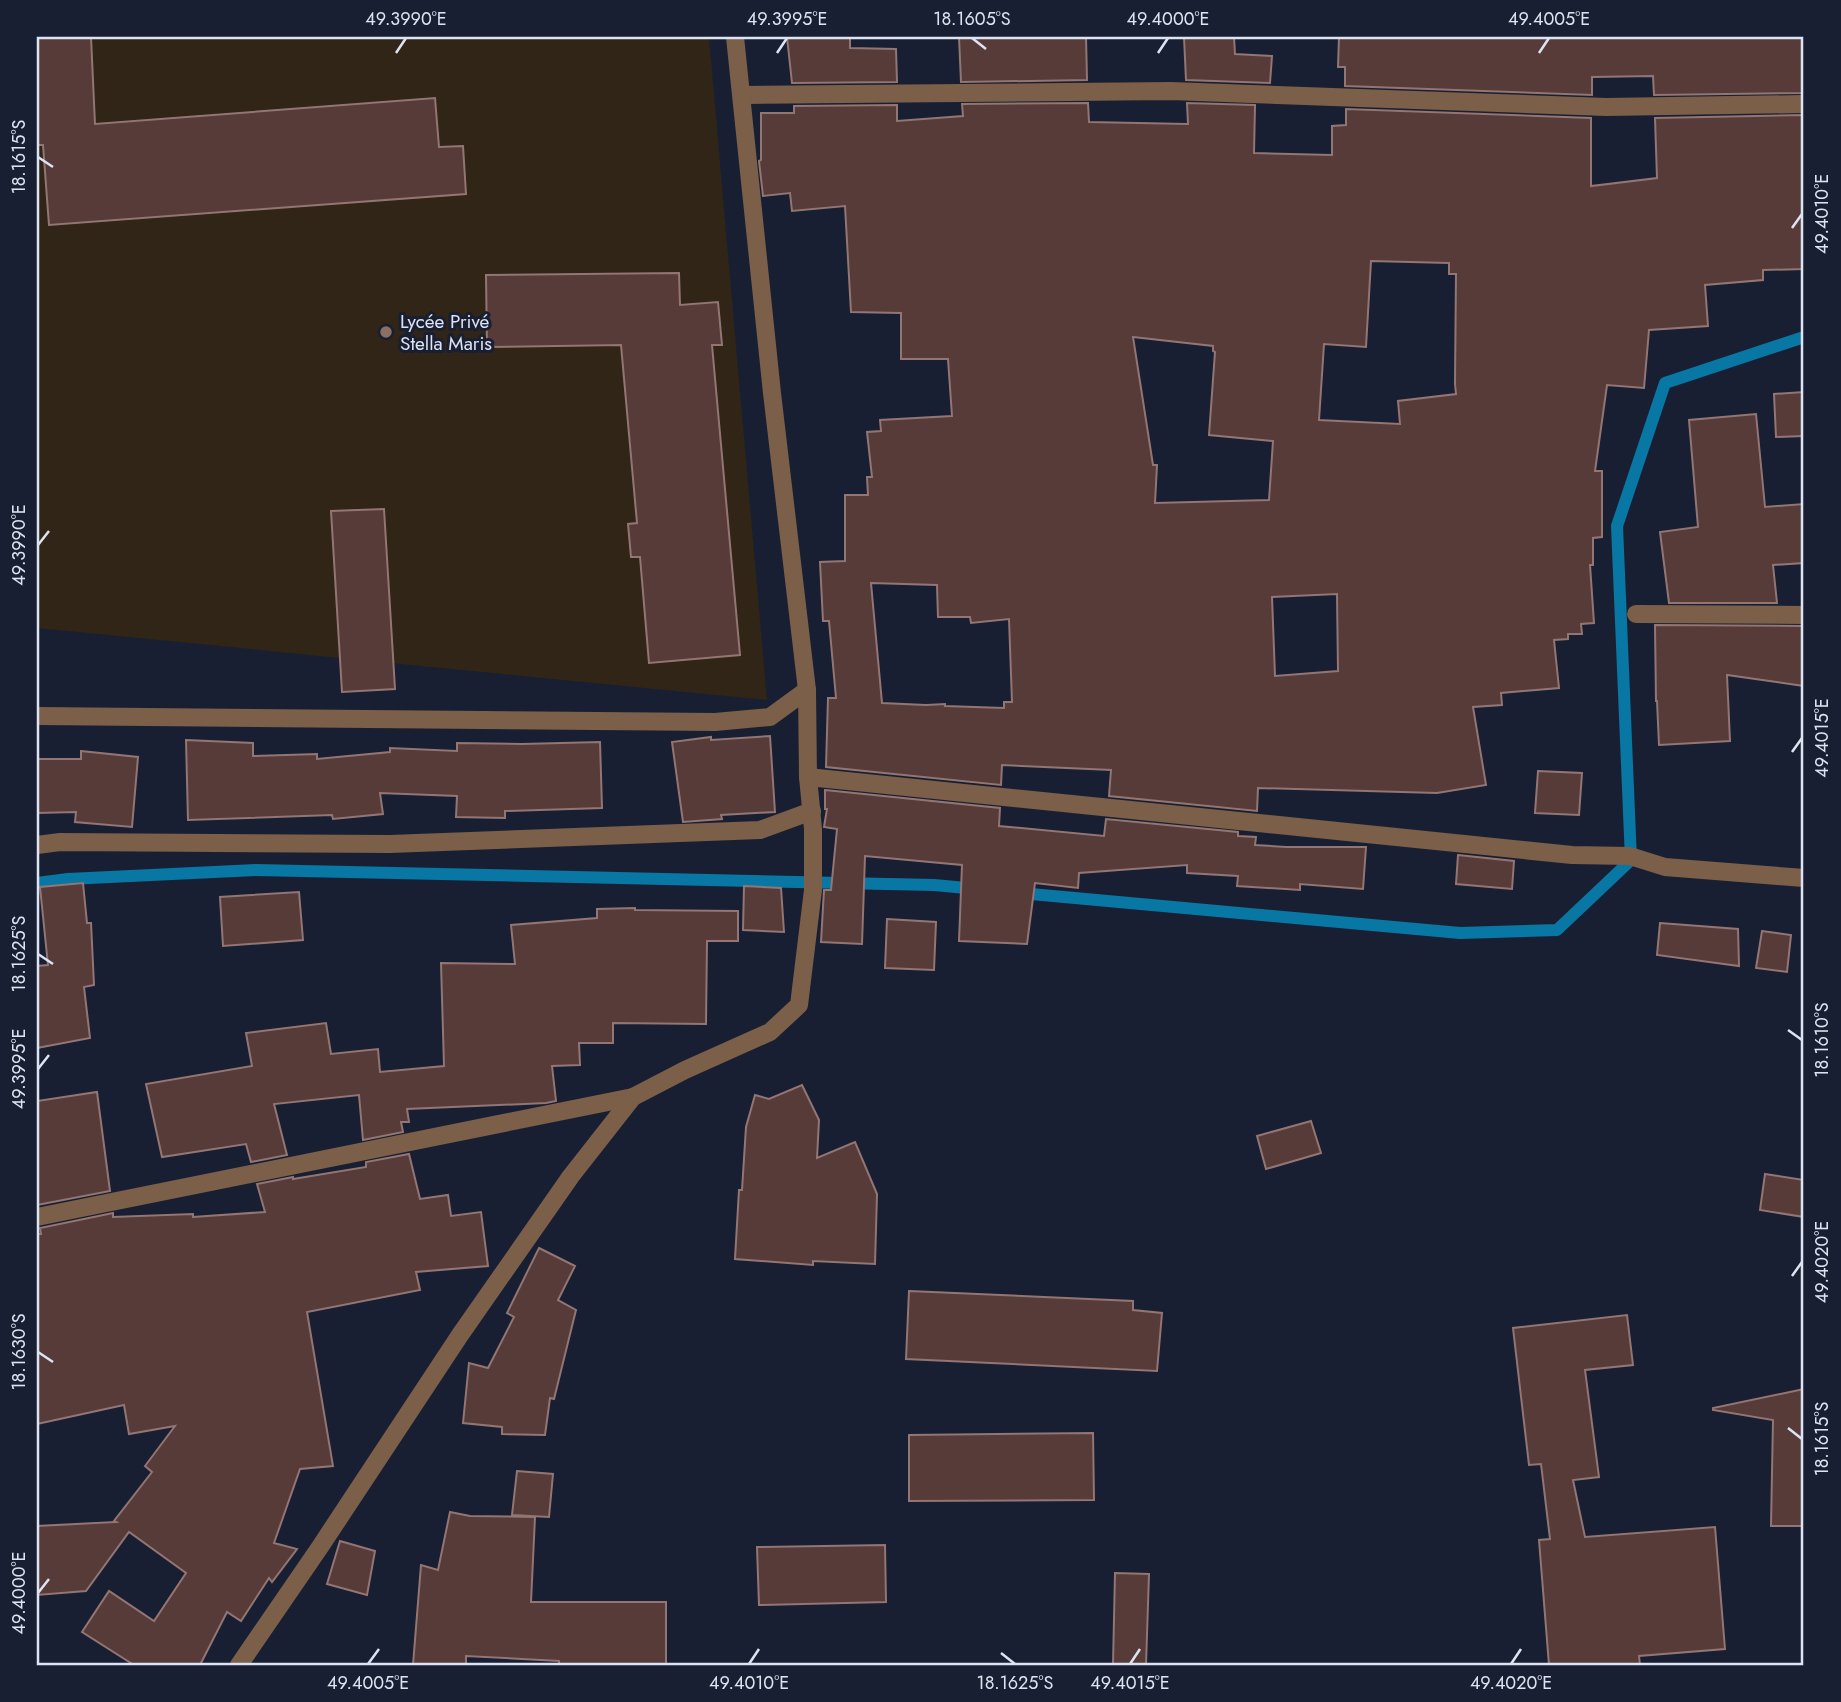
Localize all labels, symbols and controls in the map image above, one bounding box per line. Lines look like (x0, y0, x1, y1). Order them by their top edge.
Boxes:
text: 49.3990°E (365, 6, 447, 32)
text: 49.3995°E (747, 6, 827, 32)
text: 18.1605°S (933, 6, 1011, 32)
text: 49.4000°E (1127, 6, 1209, 32)
text: 49.4005°E (1508, 6, 1590, 32)
text: 18.1615°S (6, 120, 32, 194)
text: 49.4010°E (1809, 174, 1835, 254)
place label: Lycée Privé Stella Maris (400, 308, 492, 357)
marker: Lycée Privé Stella Maris (378, 324, 394, 340)
text: 49.3990°E (6, 504, 32, 586)
text: 49.4015°E (1809, 698, 1835, 778)
text: 18.1625°S (6, 915, 32, 992)
text: 18.1610°S (1809, 1002, 1835, 1078)
text: 49.3995°E (6, 1029, 32, 1109)
text: 49.4020°E (1809, 1221, 1835, 1303)
text: 18.1630°S (6, 1313, 32, 1391)
text: 18.1615°S (1809, 1402, 1835, 1476)
text: 49.4000°E (6, 1552, 32, 1634)
text: 49.4005°E (327, 1670, 409, 1696)
text: 49.4010°E (709, 1670, 789, 1696)
text: 18.1625°S (977, 1670, 1054, 1696)
text: 49.4015°E (1090, 1670, 1170, 1696)
text: 49.4020°E (1470, 1670, 1552, 1696)

